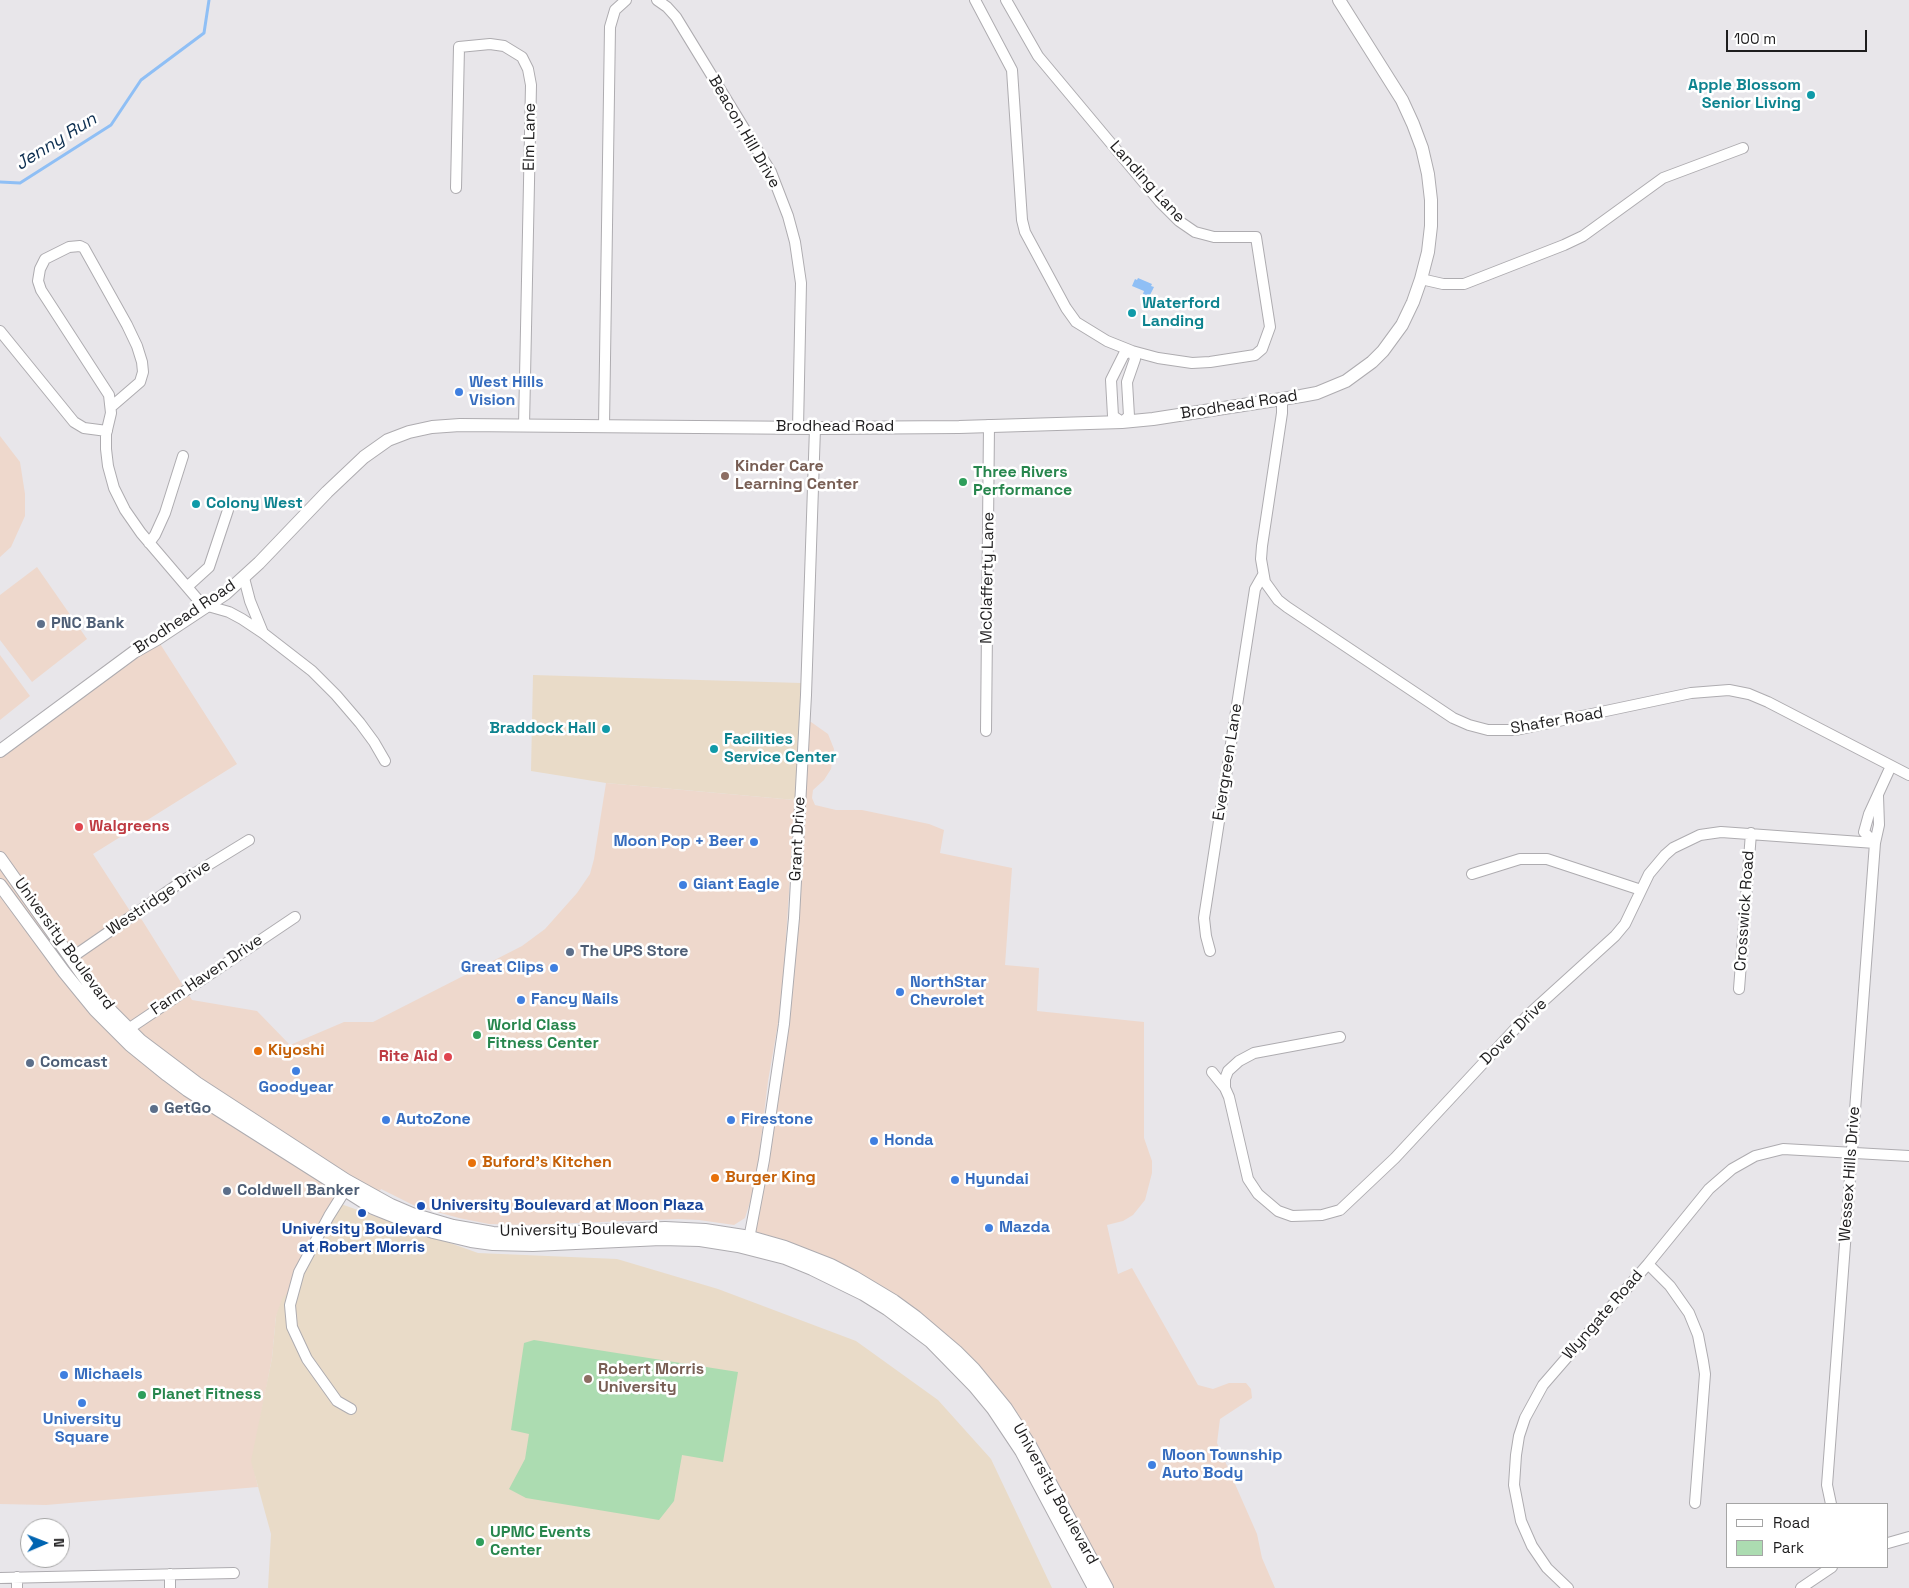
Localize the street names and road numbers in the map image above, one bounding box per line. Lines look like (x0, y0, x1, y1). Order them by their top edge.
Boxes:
street label: Beacon Hill Drive (704, 72, 784, 192)
street label: Elm Lane (520, 103, 540, 171)
street label: Landing Lane (1105, 137, 1189, 227)
street label: Brodhead Road (1179, 386, 1299, 424)
street label: Brodhead Road (776, 417, 894, 437)
street label: McClafferty Lane (977, 512, 999, 644)
street label: Brodhead Road (131, 576, 239, 658)
street label: Evergreen Lane (1209, 702, 1247, 822)
street label: Shafer Road (1509, 703, 1605, 739)
street label: Grant Drive (786, 796, 810, 882)
street label: Crosswick Road (1731, 850, 1759, 972)
street label: Westridge Drive (103, 856, 215, 940)
street label: University Boulevard (10, 874, 118, 1014)
street label: Farm Haven Drive (147, 930, 267, 1020)
street label: Dover Drive (1477, 995, 1551, 1069)
street label: Wessex Hills Drive (1836, 1106, 1864, 1242)
street label: University Boulevard (500, 1219, 658, 1241)
street label: Wyngate Road (1559, 1266, 1647, 1364)
street label: University Boulevard (1008, 1420, 1102, 1568)

